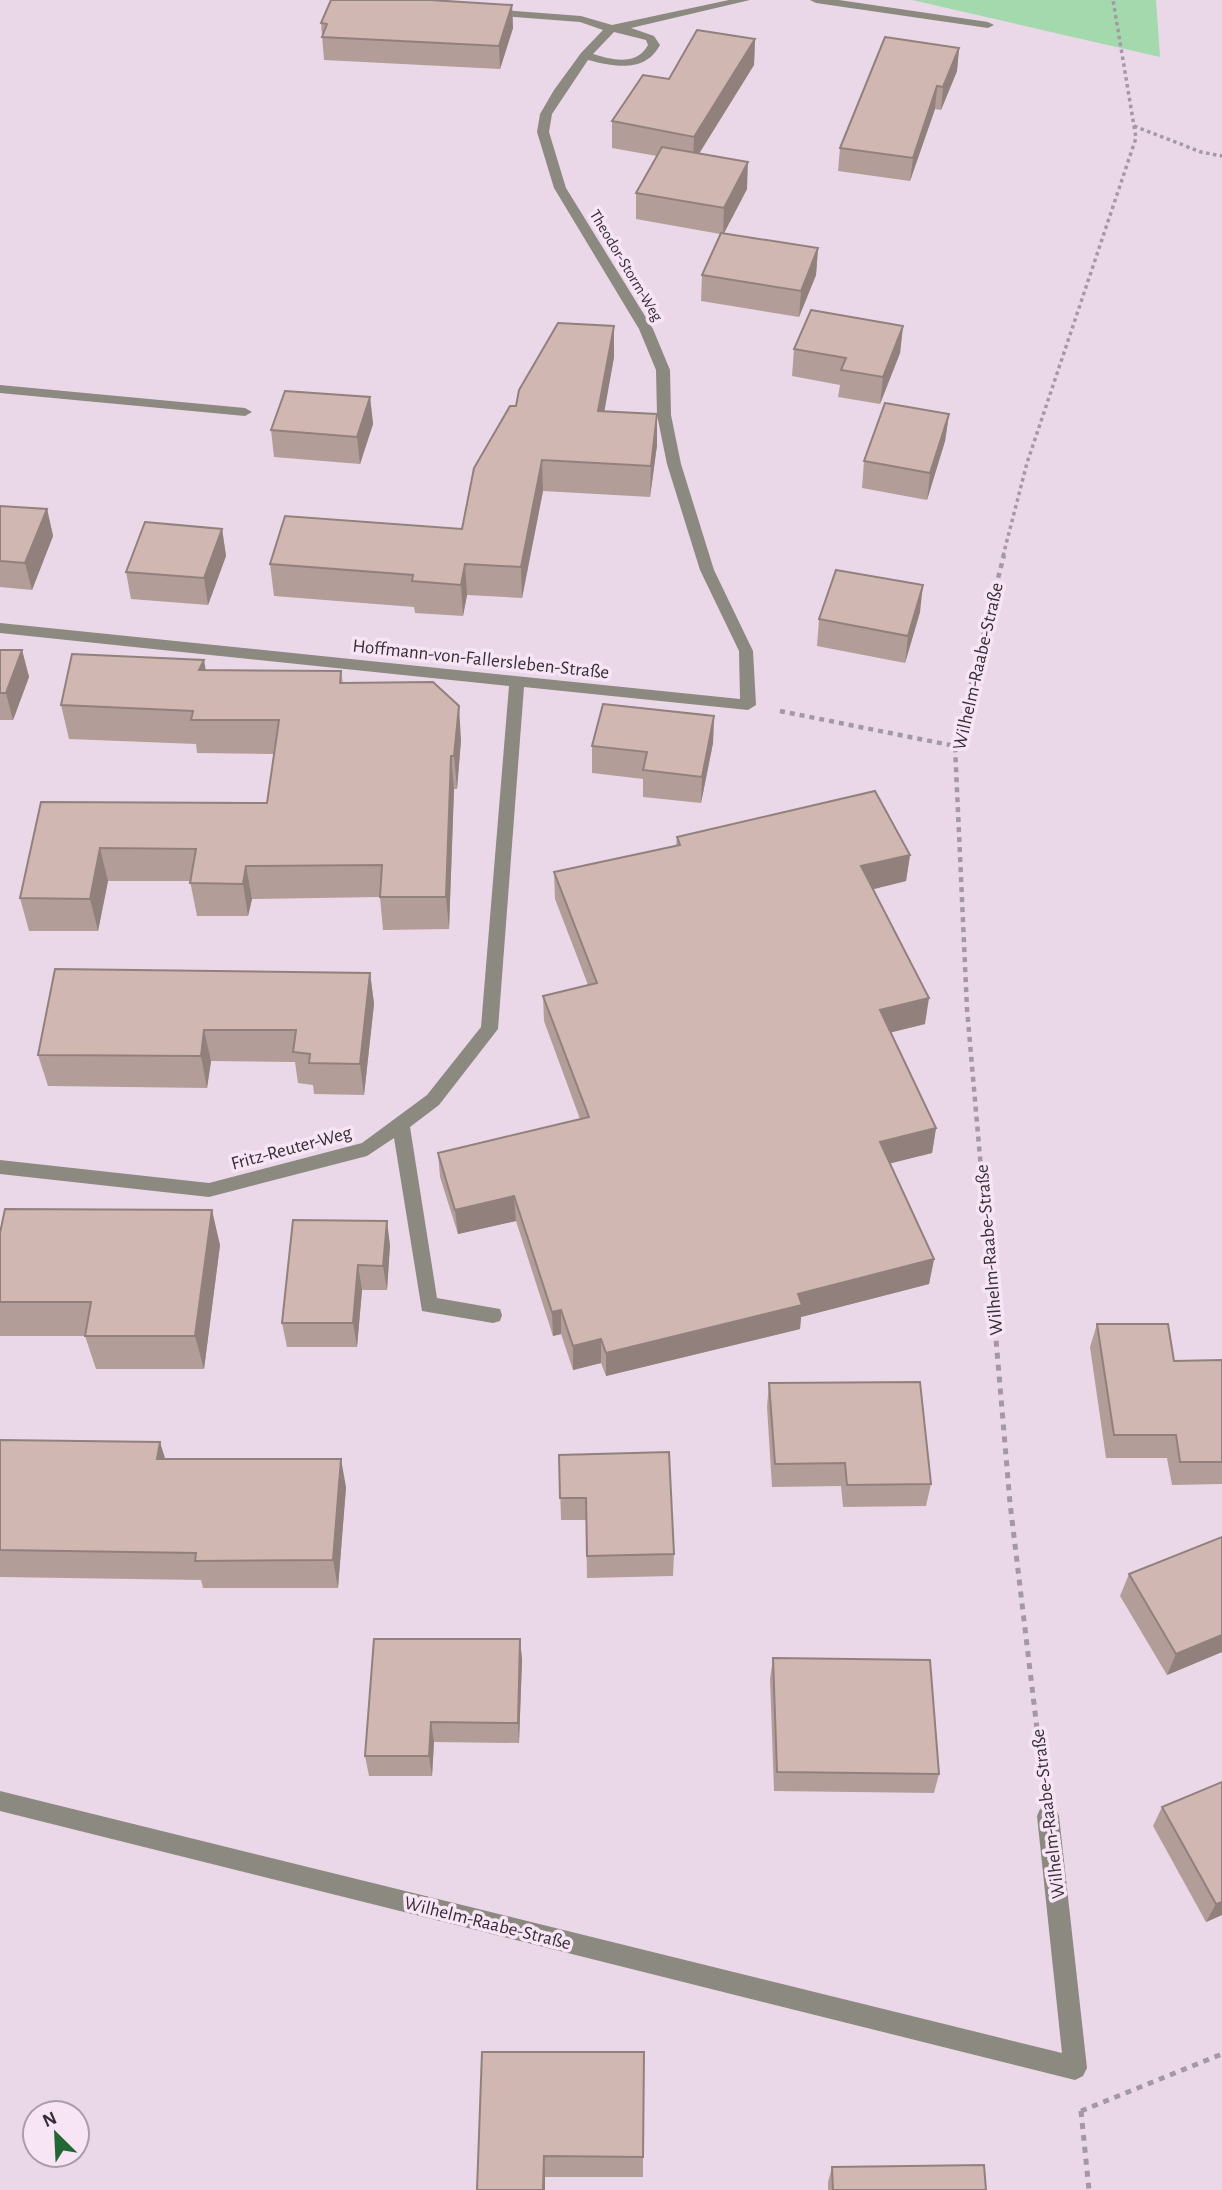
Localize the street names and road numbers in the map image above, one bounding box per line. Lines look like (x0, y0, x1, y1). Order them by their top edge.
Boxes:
street label: Theodor-Storm-Weg (587, 207, 666, 324)
street label: Wilhelm-Raabe-Straße (950, 581, 1007, 752)
street label: Hoffmann-von-Fallersleben-Straße (352, 637, 610, 682)
street label: Fritz-Reuter-Weg (229, 1123, 354, 1174)
street label: Wilhelm-Raabe-Straße (973, 1164, 1006, 1336)
street label: Wilhelm-Raabe-Straße (1029, 1728, 1068, 1900)
street label: Wilhelm-Raabe-Straße (402, 1894, 573, 1953)

